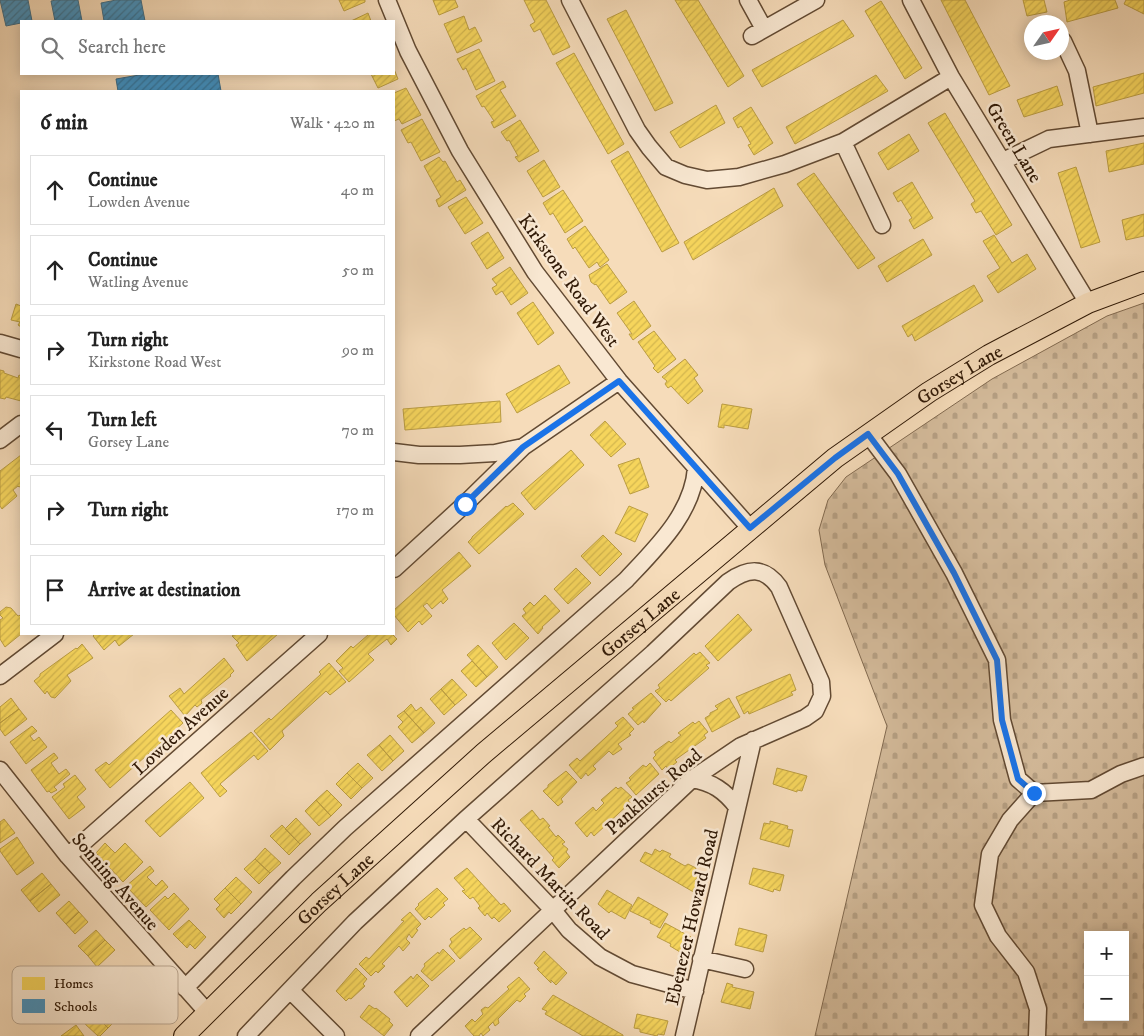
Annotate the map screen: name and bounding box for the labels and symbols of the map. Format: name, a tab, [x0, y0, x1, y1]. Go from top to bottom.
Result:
north arrow	[1024, 15, 1069, 60]
street label: Green Lane	[981, 98, 1047, 187]
street label: Kirkstone Road West	[513, 210, 625, 352]
street label: Gorsey Lane	[913, 340, 1007, 410]
route start	[454, 493, 477, 516]
street label: Gorsey Lane	[596, 583, 685, 663]
street label: Lowden Avenue	[128, 682, 234, 780]
street label: Pankhurst Road	[601, 744, 707, 840]
route end	[1023, 782, 1046, 805]
street label: Richard Martin Road	[486, 813, 615, 945]
street label: Ebenezer Howard Road	[661, 826, 724, 1008]
street label: Sonning Avenue	[66, 828, 164, 936]
street label: Gorsey Lane	[292, 848, 379, 931]
legend	[12, 966, 178, 1024]
text: Homes	[54, 975, 94, 993]
text: Schools	[54, 998, 97, 1016]

